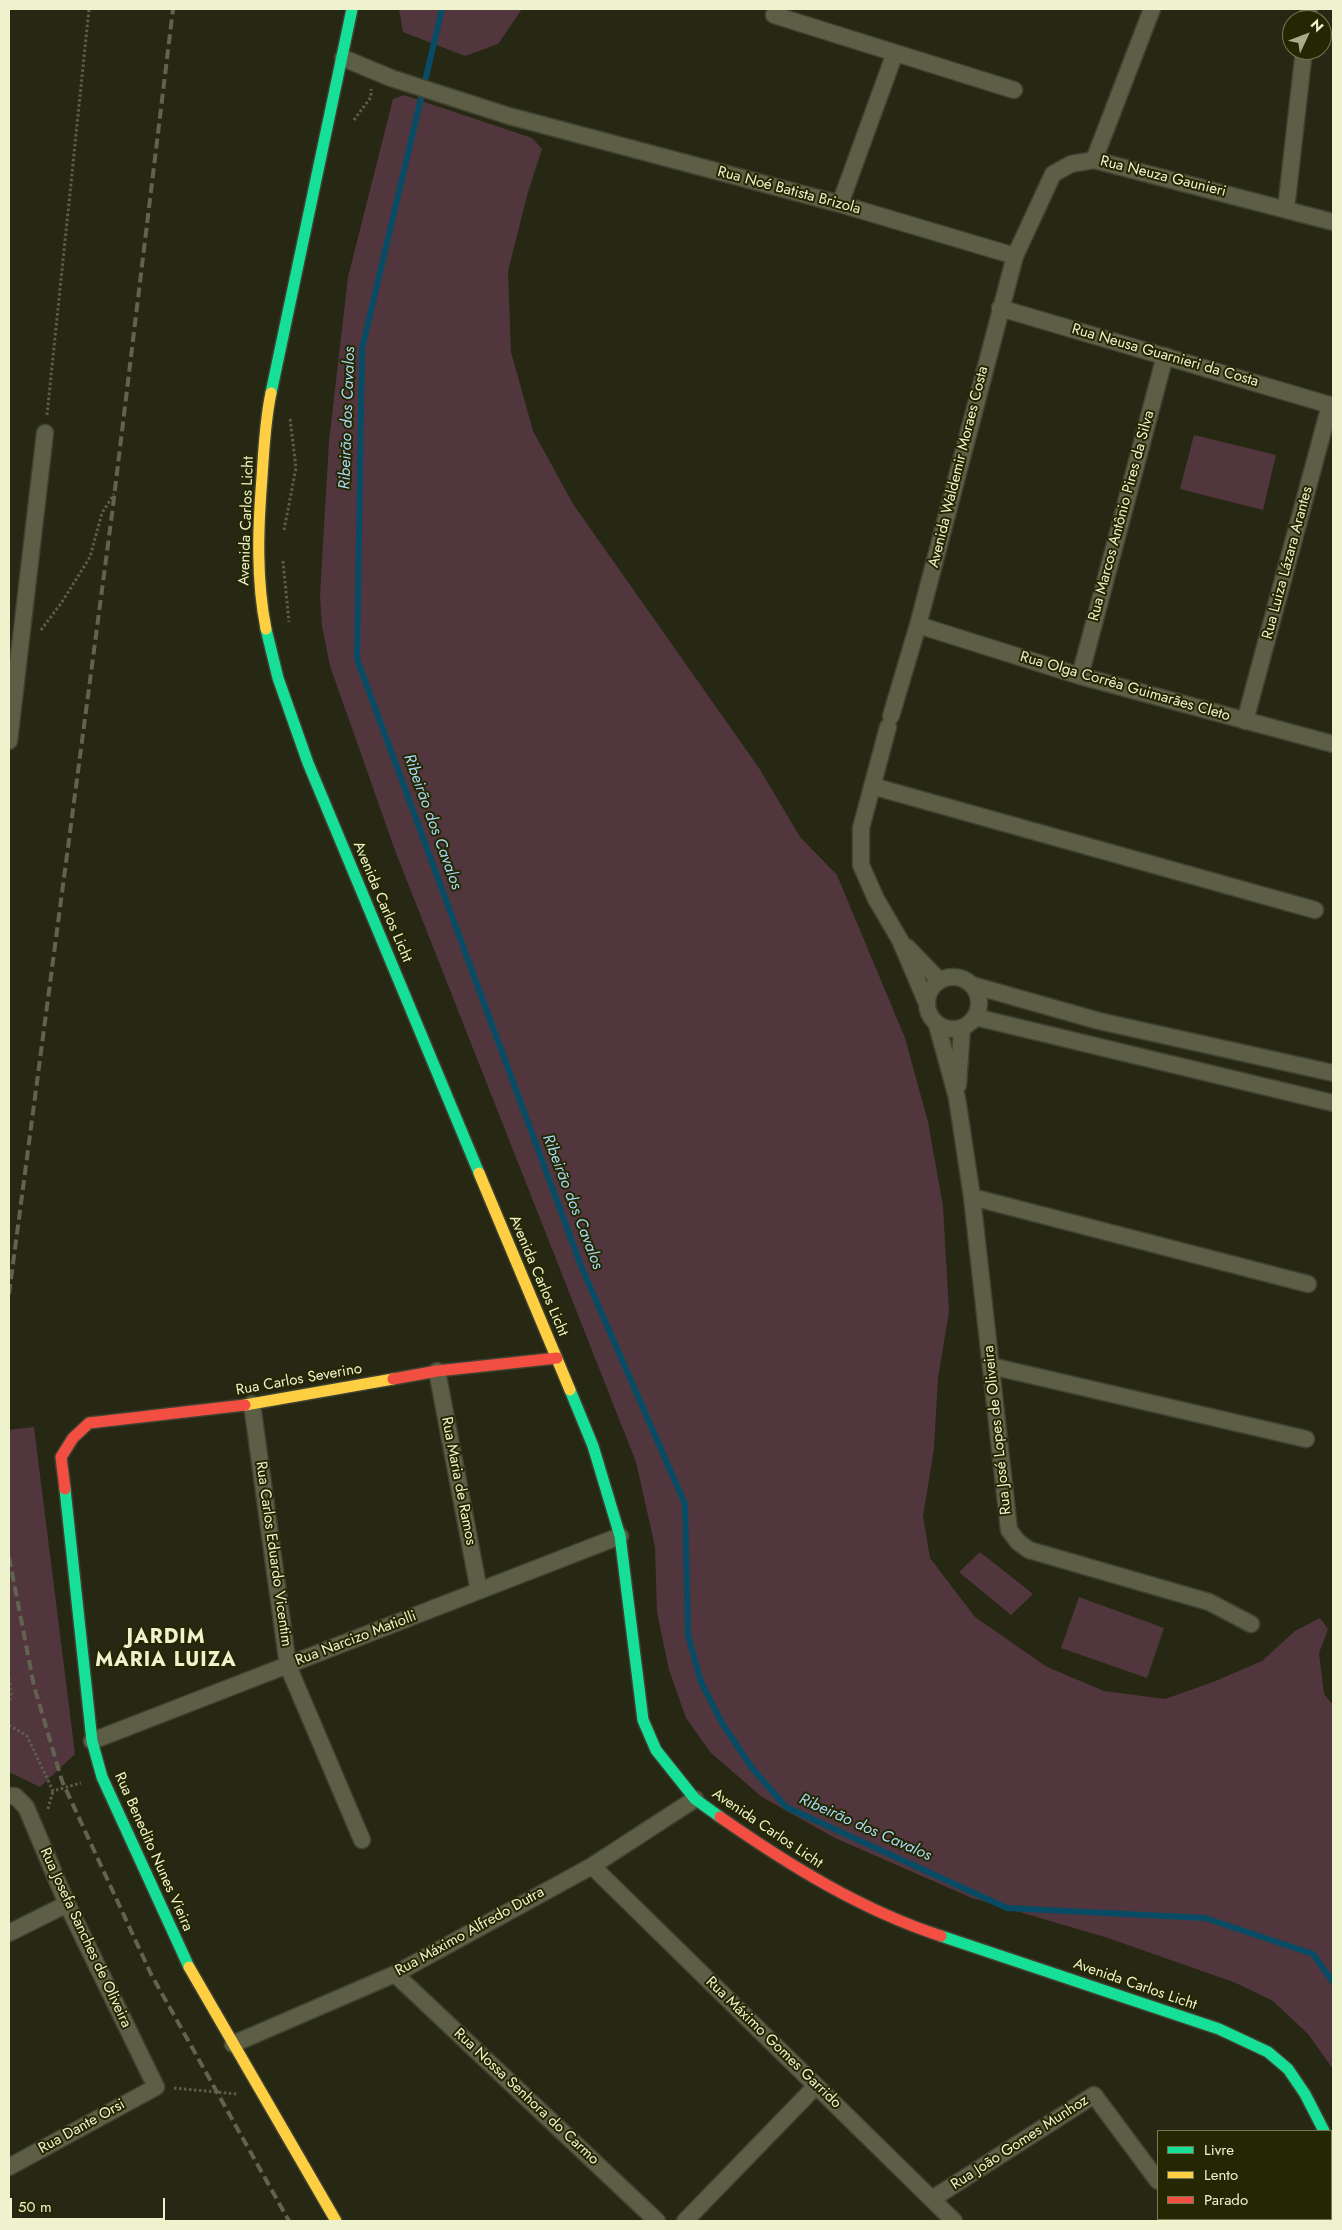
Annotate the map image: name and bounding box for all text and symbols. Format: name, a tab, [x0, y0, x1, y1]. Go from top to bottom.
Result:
north arrow	[1282, 10, 1332, 60]
text: N	[1306, 15, 1328, 36]
street label: Rua Neuza Gaunieri	[1098, 153, 1228, 201]
street label: Rua Noé Batista Brizola	[715, 163, 863, 219]
street label: Rua Neusa Guarnieri da Costa	[1070, 321, 1260, 391]
water label: Ribeirão dos Cavalos	[336, 346, 360, 490]
street label: Avenida Waldemir Moraes Costa	[925, 364, 993, 570]
street label: Rua Marcos Antônio Pires da Silva	[1085, 409, 1159, 623]
street label: Avenida Carlos Licht	[236, 456, 258, 586]
street label: Rua Luiza Lázara Arantes	[1259, 485, 1317, 641]
street label: Rua Olga Corrêa Guimarães Cleto	[1018, 648, 1232, 726]
water label: Ribeirão dos Cavalos	[399, 752, 465, 892]
street label: Avenida Carlos Licht	[348, 839, 416, 965]
water label: Ribeirão dos Cavalos	[537, 1132, 607, 1272]
street label: Avenida Carlos Licht	[504, 1213, 572, 1339]
street label: Rua José Lopes de Oliveira	[980, 1344, 1016, 1516]
street label: Rua Carlos Severino	[235, 1360, 363, 1400]
street label: Rua Maria de Ramos	[437, 1415, 479, 1547]
street label: Rua Carlos Eduardo Vicentim	[251, 1460, 295, 1648]
street label: Rua Narcizo Matiolli	[293, 1608, 419, 1670]
district label: JARDIM MARIA LUIZA	[94, 1626, 238, 1673]
street label: Rua Benedito Nunes Vieira	[110, 1770, 196, 1934]
street label: Avenida Carlos Licht	[708, 1785, 826, 1873]
water label: Ribeirão dos Cavalos	[796, 1790, 934, 1866]
street label: Rua Josefa Sanches de Oliveira	[35, 1845, 135, 2031]
street label: Rua Máximo Alfredo Dutra	[392, 1884, 548, 1980]
street label: Avenida Carlos Licht	[1071, 1955, 1199, 2015]
street label: Rua Máximo Gomes Garrido	[701, 1973, 845, 2113]
street label: Rua Nossa Senhora do Carmo	[450, 2025, 602, 2169]
street label: Rua João Gomes Munhoz	[948, 2092, 1092, 2194]
street label: Rua Dante Orsi	[36, 2096, 128, 2158]
legend	[1157, 2130, 1332, 2220]
text: Livre	[1204, 2139, 1234, 2161]
text: Lento	[1204, 2164, 1238, 2186]
scale bar	[12, 2188, 168, 2220]
text: Parado	[1204, 2189, 1248, 2211]
text: 50 m	[18, 2196, 52, 2218]

